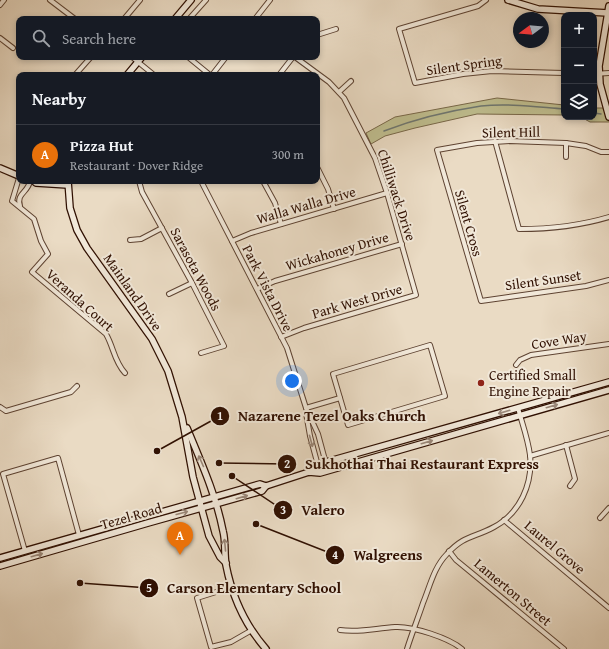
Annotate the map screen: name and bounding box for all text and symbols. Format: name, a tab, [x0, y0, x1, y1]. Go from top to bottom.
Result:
north arrow	[513, 12, 549, 48]
map controls	[561, 12, 597, 120]
button: +	[561, 12, 597, 48]
search box	[16, 16, 320, 60]
icon: search	[30, 27, 52, 49]
text: Search here	[62, 28, 136, 49]
button: −	[561, 48, 597, 84]
street label: Silent Spring	[425, 50, 503, 80]
button: layers	[561, 84, 597, 120]
text: Nearby	[32, 86, 86, 111]
street label: Silent Hill	[482, 121, 540, 143]
text: Pizza Hut	[70, 135, 133, 156]
text: A	[41, 145, 49, 164]
text: 300 m	[272, 145, 304, 164]
street label: Chilliwack Drive	[373, 147, 421, 244]
text: Restaurant · Dover Ridge	[70, 156, 203, 175]
street label: Walla Walla Drive	[254, 181, 358, 229]
street label: Silent Cross	[450, 187, 488, 259]
street label: Sarasota Woods	[166, 224, 226, 314]
street label: Wickahoney Drive	[283, 227, 391, 275]
street label: Park Vista Drive	[238, 241, 299, 335]
street label: Mainland Drive	[99, 249, 167, 335]
street label: Veranda Court	[42, 264, 118, 336]
street label: Silent Sunset	[504, 265, 582, 295]
street label: Park West Drive	[310, 278, 405, 323]
street label: Cove Way	[530, 326, 588, 354]
place label: Certified Small Engine Repair	[489, 365, 576, 401]
your location	[282, 371, 302, 391]
marker: Certified Small Engine Repair	[476, 378, 486, 388]
one-way arrow	[546, 402, 559, 409]
callout: Nazarene Tezel Oaks Church	[210, 403, 434, 430]
text: Nazarene Tezel Oaks Church	[238, 405, 426, 426]
text: 1	[217, 407, 223, 424]
one-way arrow	[498, 409, 511, 416]
one-way arrow	[308, 434, 315, 447]
one-way arrow	[421, 438, 434, 445]
callout: Sukhothai Thai Restaurant Express	[277, 450, 547, 477]
text: Sukhothai Thai Restaurant Express	[305, 453, 539, 474]
text: 2	[284, 455, 290, 472]
one-way arrow	[197, 456, 204, 468]
one-way arrow	[235, 493, 248, 500]
callout: Valero	[273, 496, 353, 523]
street label: Tezel Road	[98, 498, 164, 534]
text: Valero	[301, 499, 345, 520]
text: 3	[280, 501, 286, 518]
one-way arrow	[175, 509, 188, 517]
street label: Laurel Grove	[520, 516, 590, 579]
pin: A	[167, 522, 193, 555]
one-way arrow	[221, 539, 229, 552]
callout: Walgreens	[325, 542, 430, 569]
text: Walgreens	[353, 544, 423, 565]
text: 4	[332, 546, 338, 563]
one-way arrow	[31, 551, 44, 558]
street label: Lamerton Street	[470, 554, 556, 630]
callout: Carson Elementary School	[139, 574, 349, 601]
text: Carson Elementary School	[167, 577, 341, 598]
text: 5	[146, 579, 152, 596]

